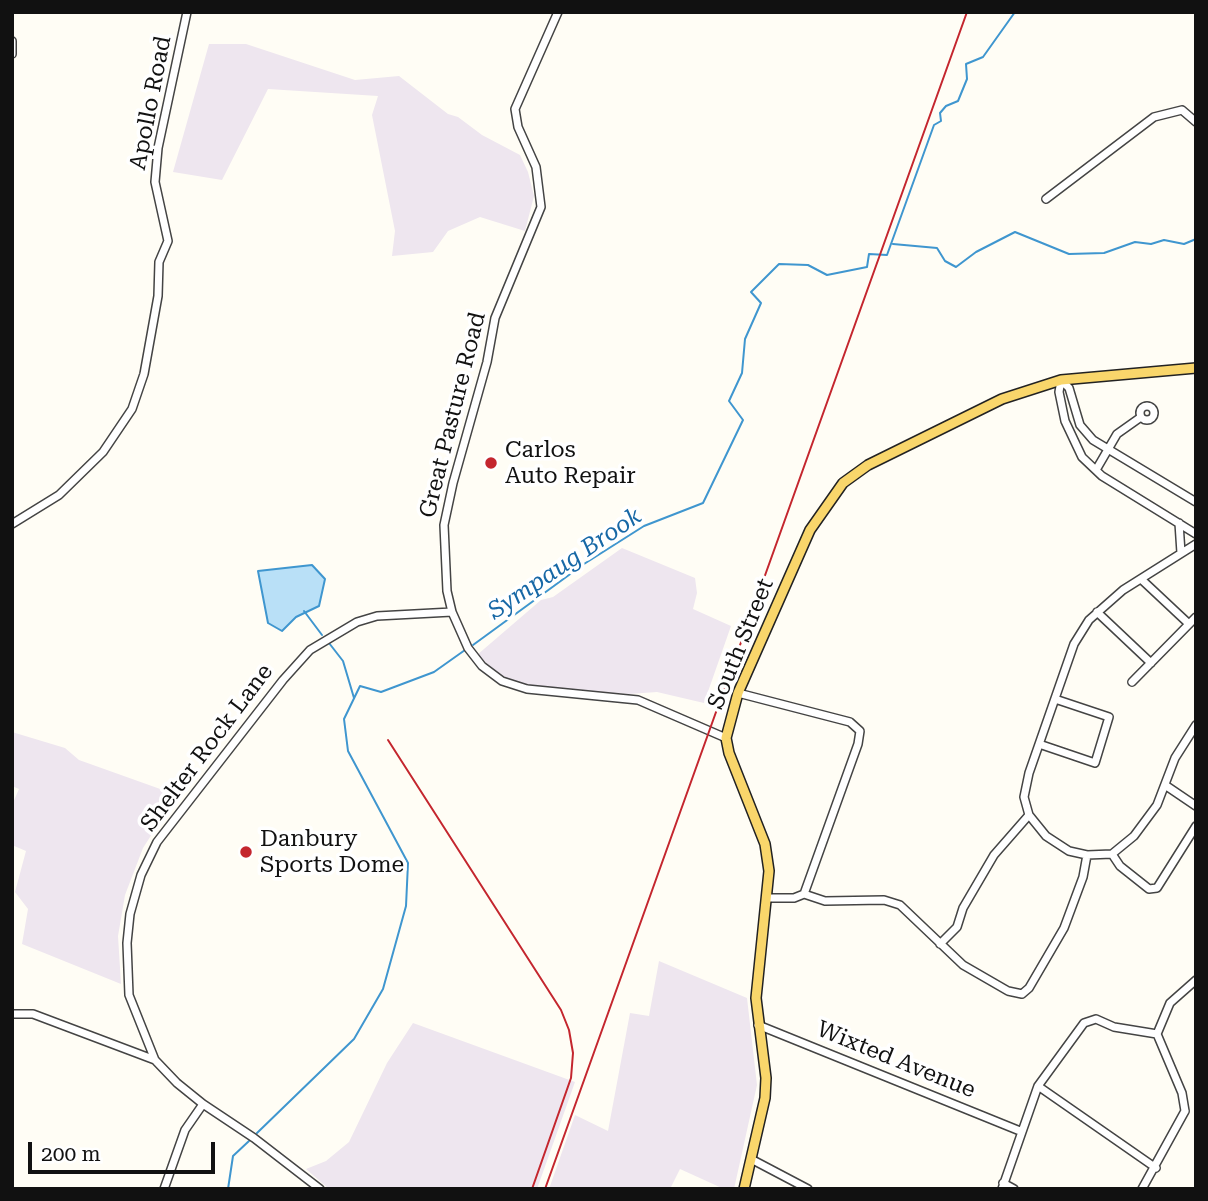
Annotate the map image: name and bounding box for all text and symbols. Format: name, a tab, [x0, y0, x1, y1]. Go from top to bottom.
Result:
street label: Apollo Road	[124, 34, 178, 172]
street label: Great Pasture Road	[414, 309, 492, 521]
place label: Carlos Auto Repair	[505, 436, 636, 490]
marker: Carlos Auto Repair	[483, 455, 499, 471]
water label: Sympaug Brook	[483, 502, 647, 626]
street label: South Street	[702, 575, 780, 713]
street label: Shelter Rock Lane	[135, 659, 279, 837]
place label: Danbury Sports Dome	[260, 825, 404, 879]
marker: Danbury Sports Dome	[238, 844, 254, 860]
street label: Wixted Avenue	[813, 1016, 979, 1104]
scale bar	[32, 1128, 219, 1172]
text: 200 m	[41, 1142, 101, 1166]

